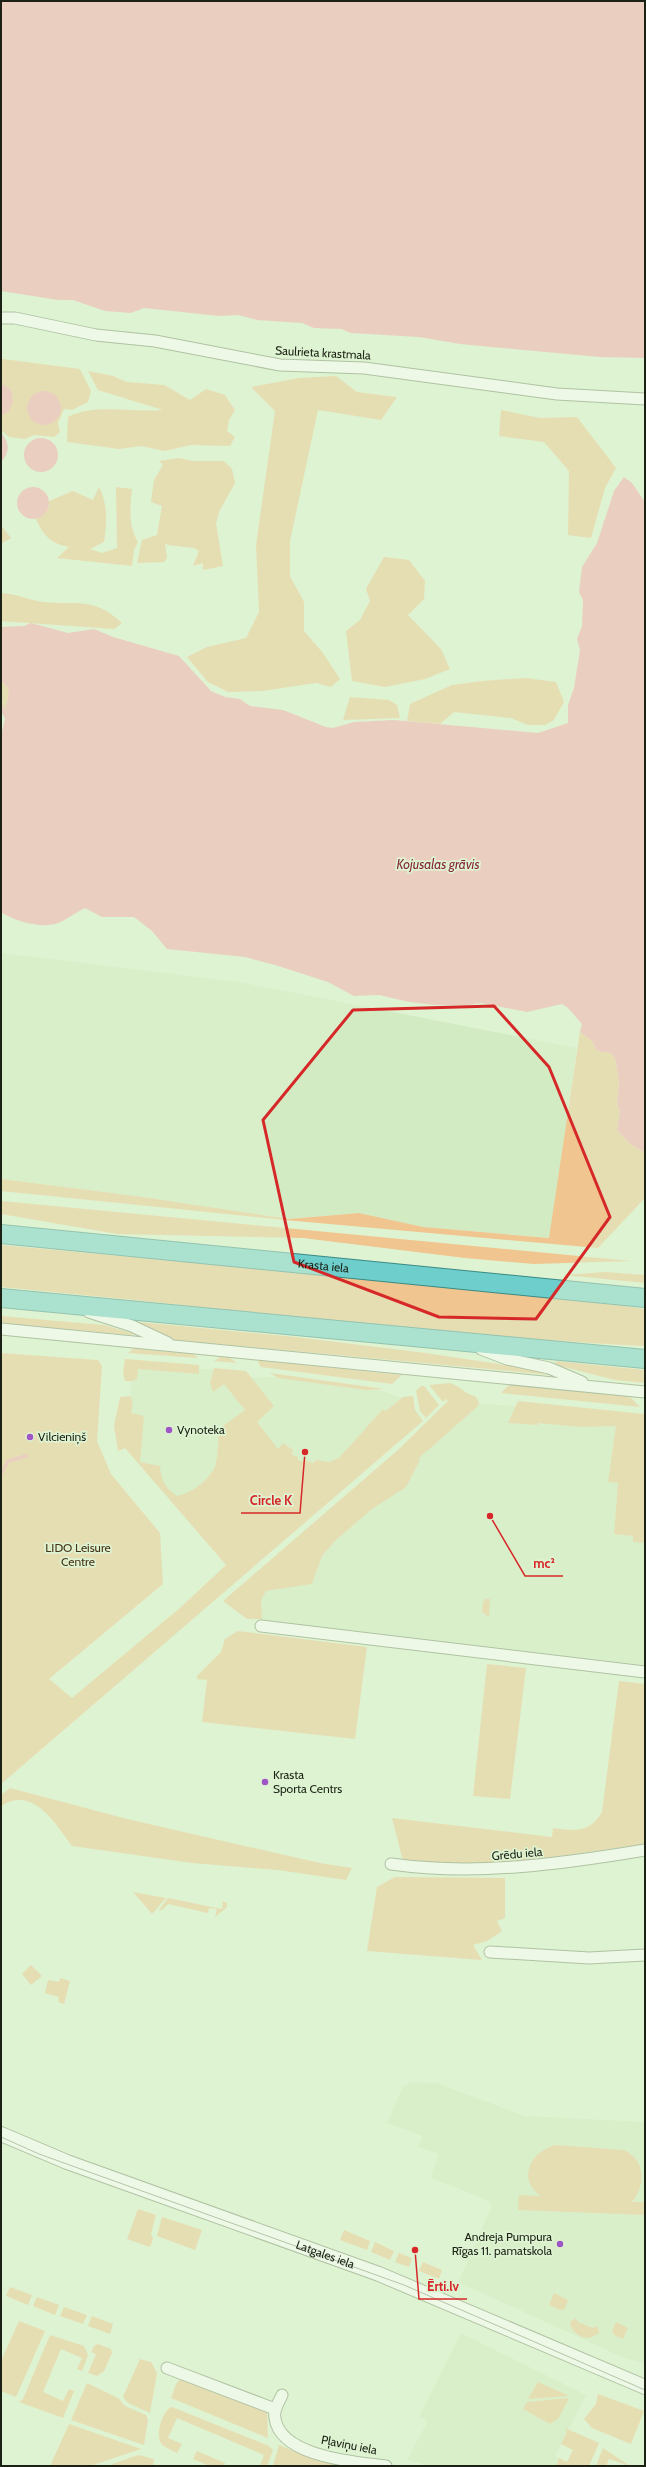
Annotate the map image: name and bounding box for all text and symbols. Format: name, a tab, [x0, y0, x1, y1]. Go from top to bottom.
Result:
street label: Saulrieta krastmala	[275, 343, 371, 363]
water label: Kojusalas grāvis	[397, 856, 479, 873]
street label: Krasta iela	[297, 1256, 350, 1276]
place label: Vynoteka	[177, 1422, 225, 1437]
marker: Vynoteka	[164, 1425, 174, 1435]
place label: Vilcieniņš	[38, 1429, 86, 1445]
marker: Vilcieniņš	[25, 1432, 35, 1442]
callout: Circle K	[241, 1488, 300, 1513]
text: Circle K	[250, 1492, 293, 1508]
park label: LIDO Leisure Centre	[45, 1540, 111, 1569]
callout: mc²	[525, 1551, 563, 1576]
text: mc²	[533, 1555, 555, 1571]
place label: Krasta Sporta Centrs	[273, 1767, 342, 1796]
marker: Krasta Sporta Centrs	[260, 1777, 270, 1787]
street label: Grēdu iela	[491, 1844, 543, 1863]
place label: Andreja Pumpura Rīgas 11. pamatskola	[452, 2229, 552, 2258]
street label: Latgales iela	[294, 2237, 357, 2272]
marker: Andreja Pumpura Rīgas 11. pamatskola	[555, 2239, 565, 2249]
callout: Ērti.lv	[419, 2274, 467, 2299]
text: Ērti.lv	[427, 2278, 460, 2294]
street label: Pļaviņu iela	[320, 2432, 379, 2458]

